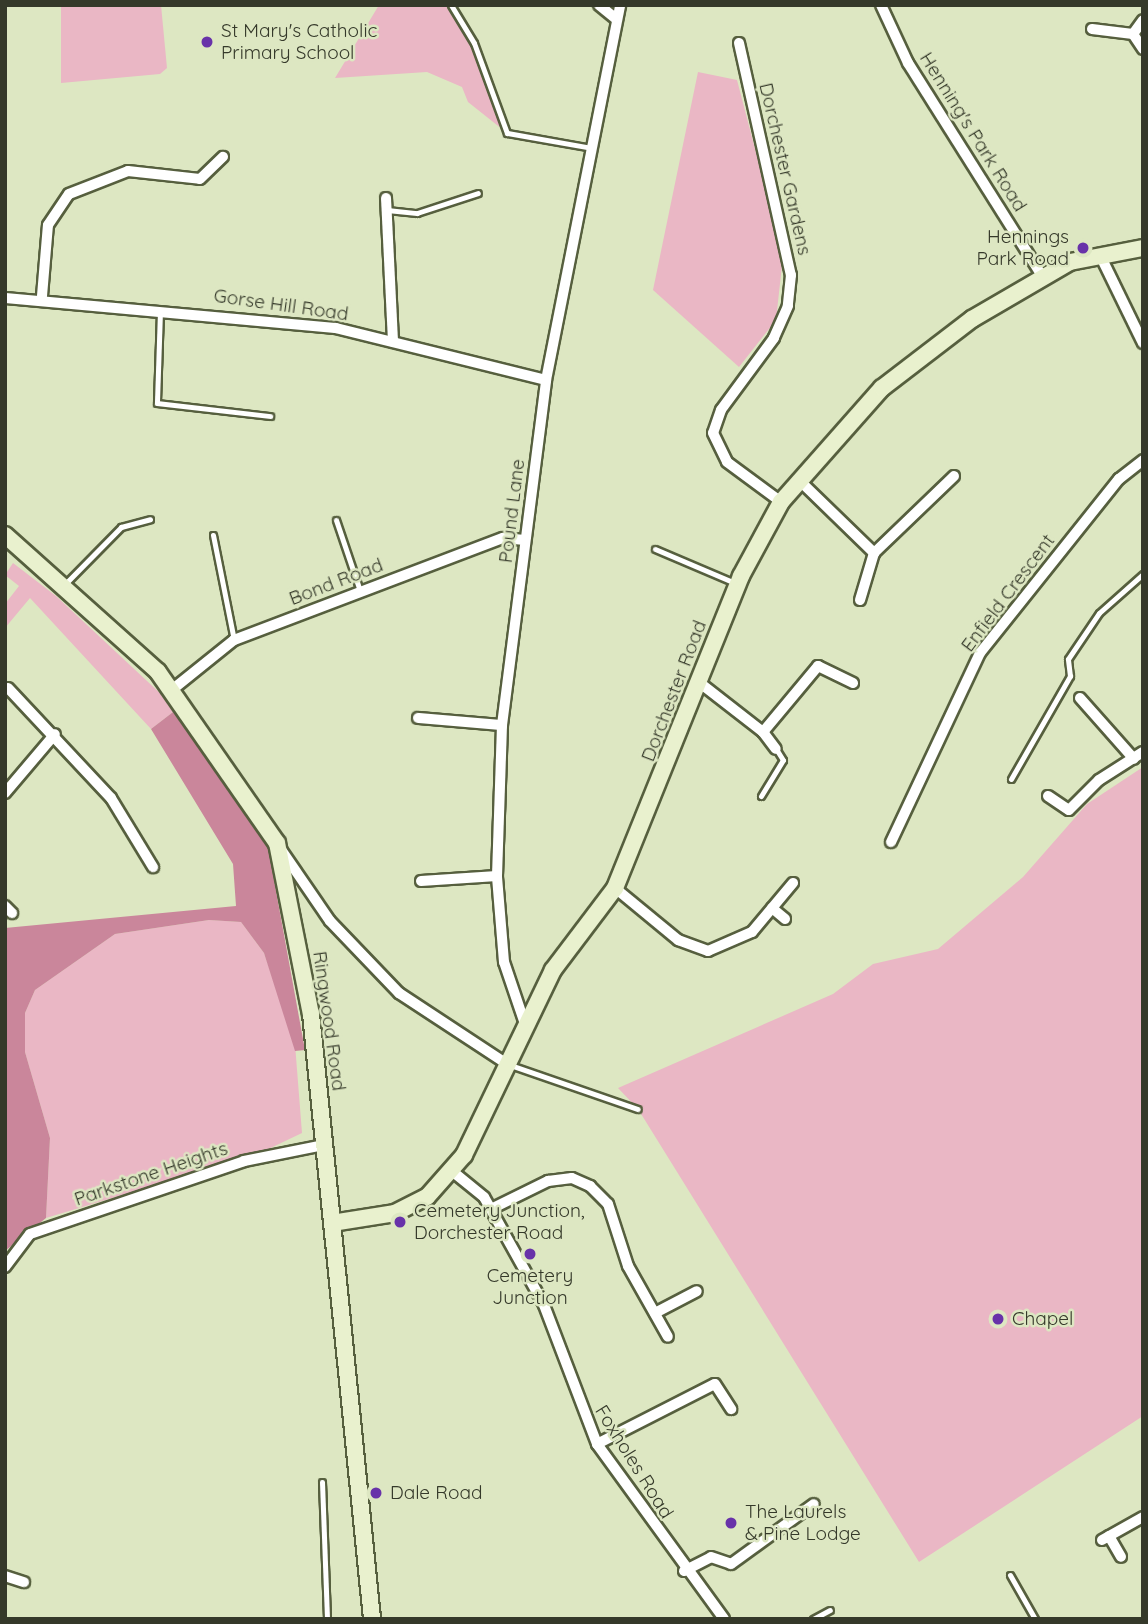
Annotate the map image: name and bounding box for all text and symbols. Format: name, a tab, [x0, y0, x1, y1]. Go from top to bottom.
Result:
place label: St Mary's Catholic Primary School	[221, 20, 377, 64]
marker: St Mary's Catholic Primary School	[199, 34, 215, 50]
street label: Henning's Park Road	[915, 48, 1031, 216]
street label: Dorchester Gardens	[754, 81, 816, 257]
place label: Hennings Park Road	[976, 226, 1069, 270]
marker: Hennings Park Road	[1075, 240, 1091, 256]
street label: Gorse Hill Road	[212, 284, 350, 326]
street label: Pound Lane	[494, 458, 530, 564]
street label: Enfield Crescent	[956, 530, 1060, 656]
street label: Bond Road	[286, 554, 386, 610]
street label: Dorchester Road	[637, 617, 711, 765]
street label: Ringwood Road	[308, 950, 350, 1092]
street label: Parkstone Heights	[71, 1137, 231, 1211]
place label: Cemetery Junction, Dorchester Road	[414, 1200, 585, 1244]
marker: Cemetery Junction, Dorchester Road	[392, 1214, 408, 1230]
marker: Cemetery Junction	[522, 1246, 538, 1262]
place label: Cemetery Junction	[487, 1265, 573, 1309]
place label: Chapel	[1012, 1308, 1073, 1330]
marker: Chapel	[990, 1311, 1006, 1327]
street label: Foxholes Road	[590, 1401, 678, 1523]
place label: Dale Road	[390, 1482, 482, 1504]
marker: Dale Road	[368, 1485, 384, 1501]
place label: The Laurels & Pine Lodge	[745, 1501, 861, 1545]
marker: The Laurels & Pine Lodge	[723, 1515, 739, 1531]

